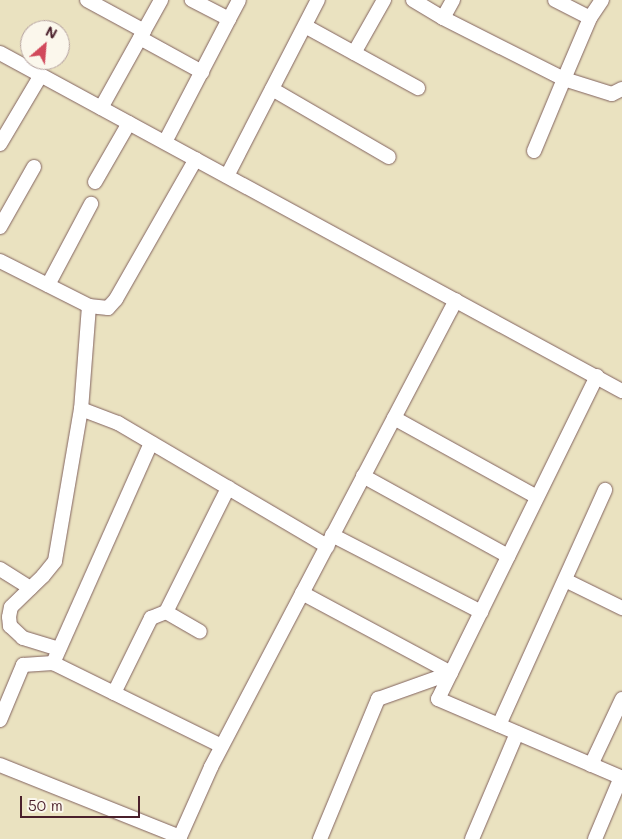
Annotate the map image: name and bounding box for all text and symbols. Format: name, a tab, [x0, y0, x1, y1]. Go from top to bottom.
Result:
north arrow	[20, 20, 70, 70]
text: N	[43, 21, 61, 43]
scale bar	[22, 786, 142, 818]
text: 50 m	[28, 795, 63, 815]

